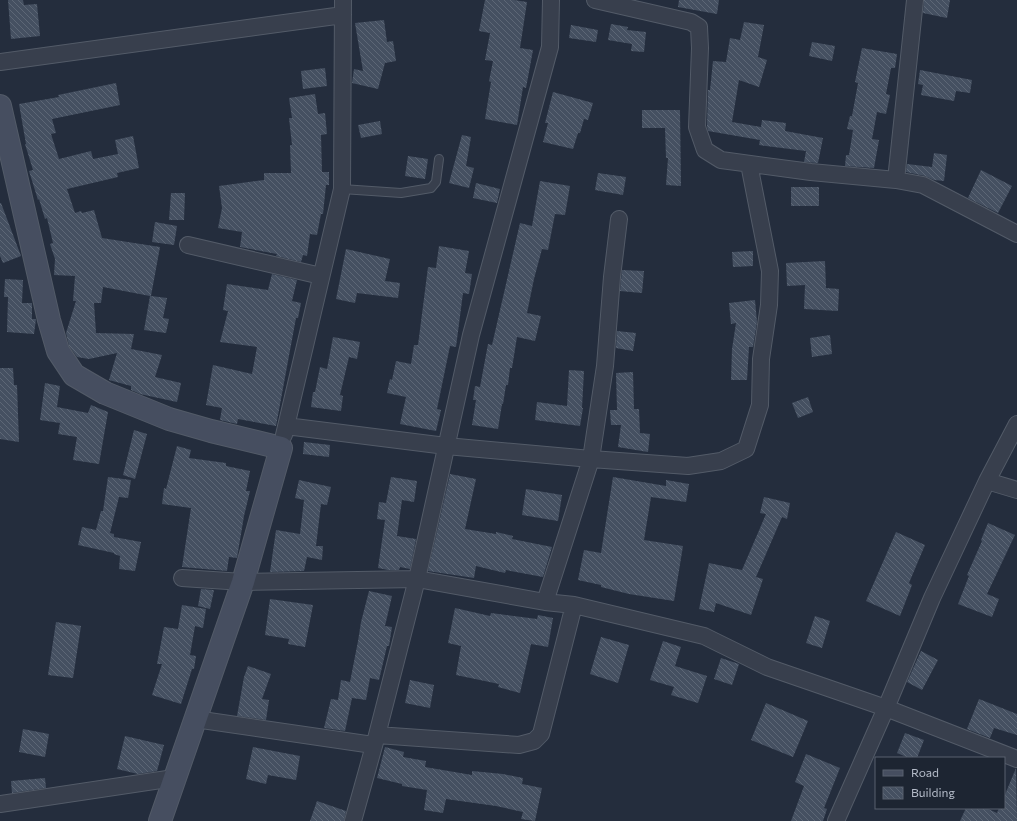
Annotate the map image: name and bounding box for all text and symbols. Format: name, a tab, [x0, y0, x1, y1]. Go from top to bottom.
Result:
legend	[875, 757, 1005, 809]
text: Road	[911, 765, 939, 779]
text: Building	[911, 785, 955, 799]

